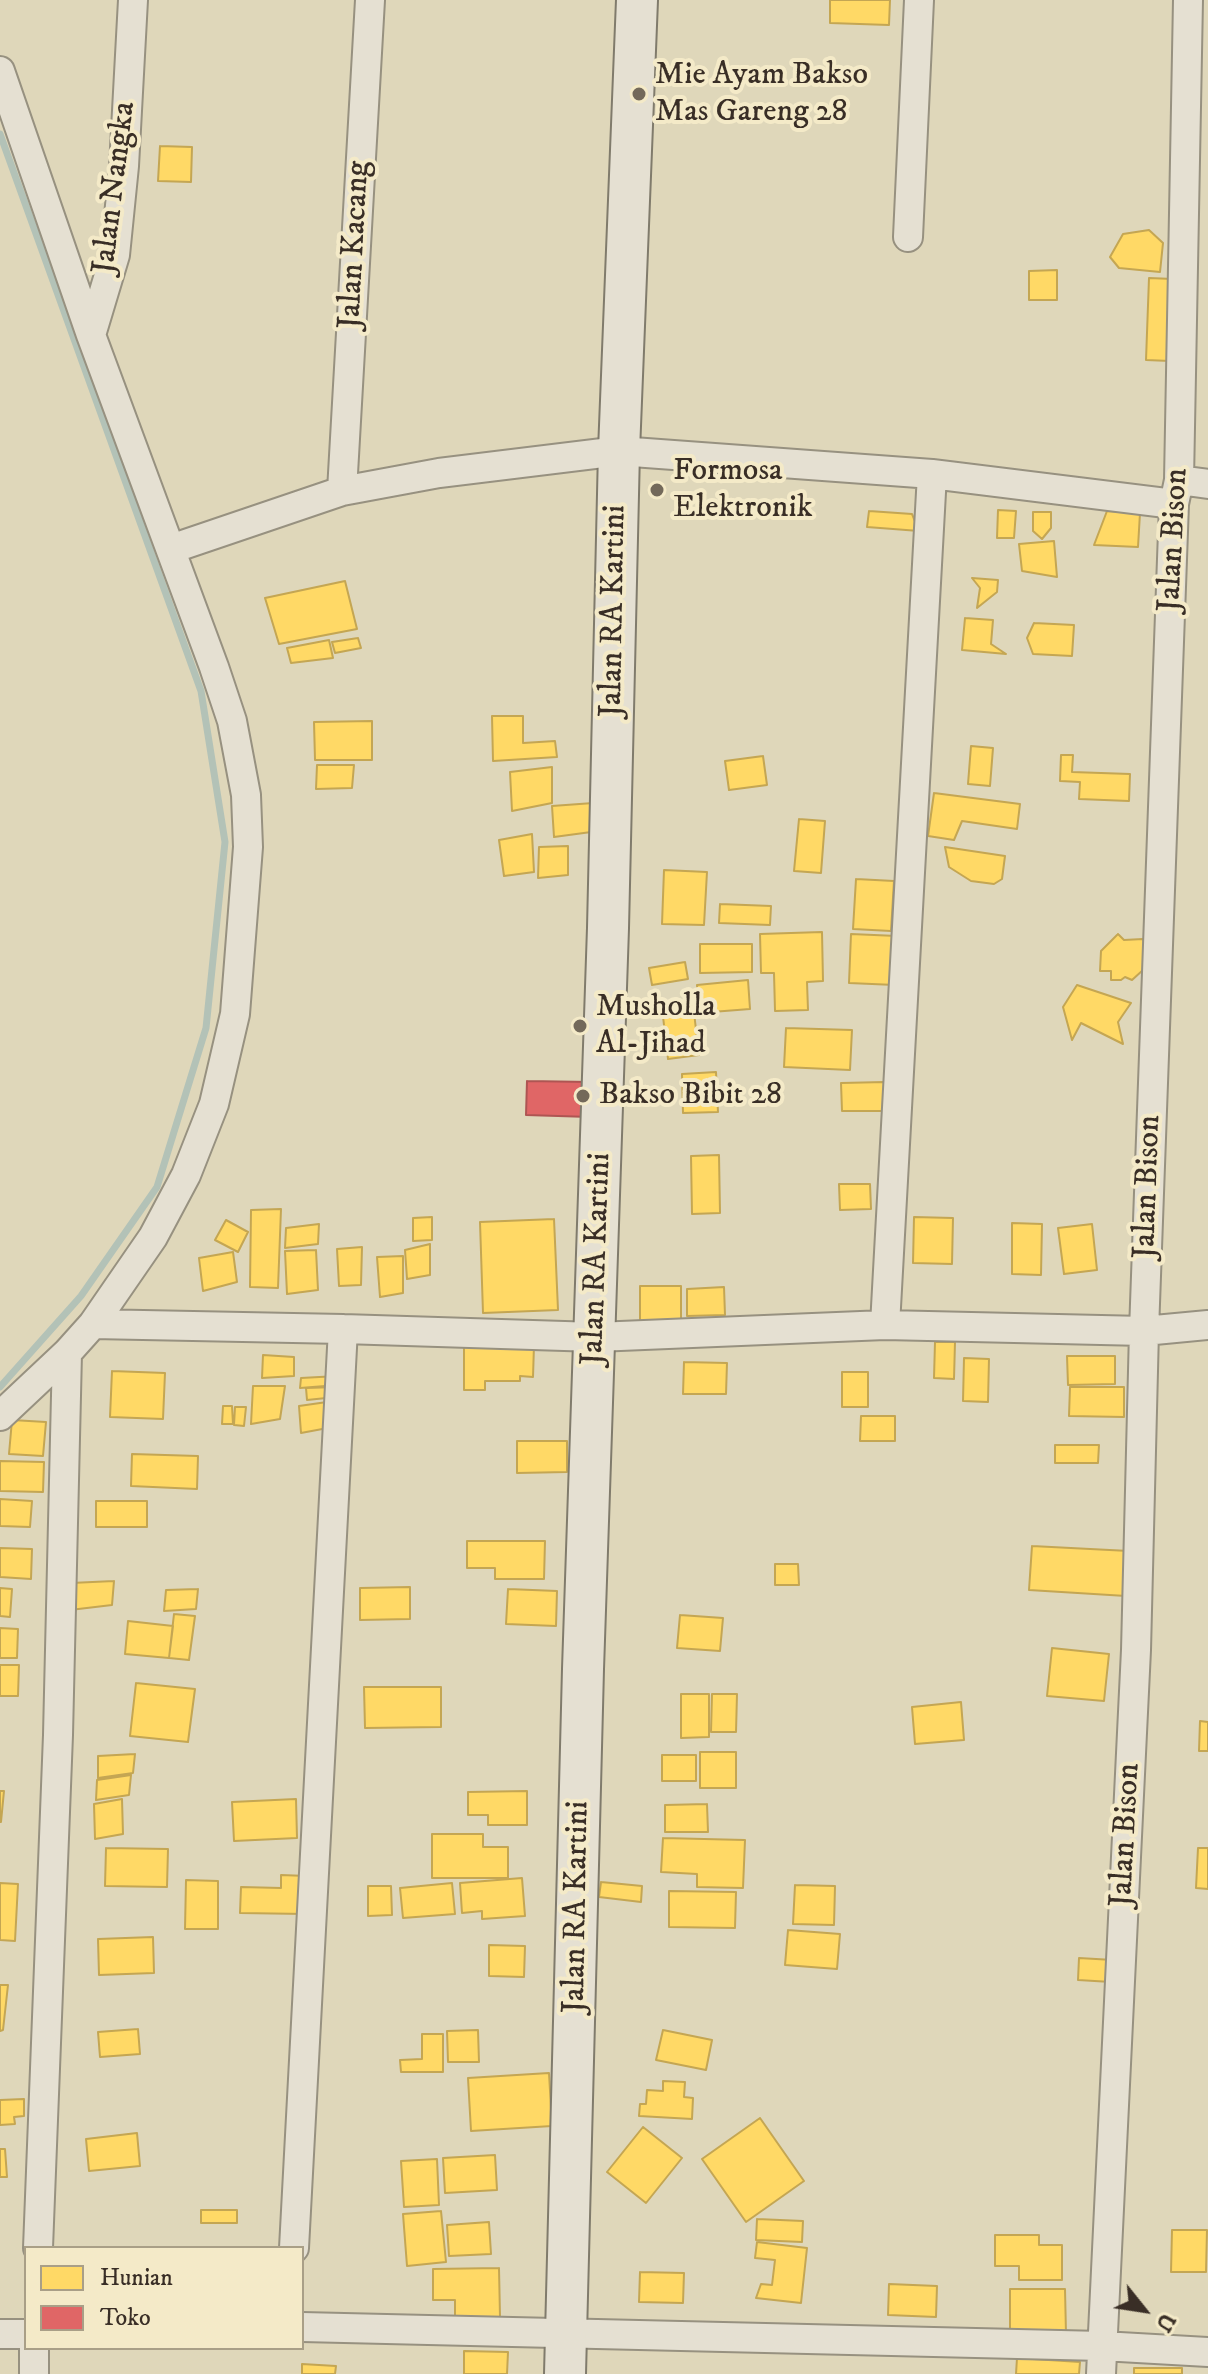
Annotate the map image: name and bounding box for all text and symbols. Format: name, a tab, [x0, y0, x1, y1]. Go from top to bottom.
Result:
place label: Mie Ayam Bakso Mas Gareng 28	[655, 57, 868, 132]
marker: Mie Ayam Bakso Mas Gareng 28	[630, 85, 648, 103]
street label: Jalan Nangka	[86, 100, 146, 276]
street label: Jalan Kacang	[332, 160, 380, 330]
place label: Formosa Elektronik	[673, 453, 813, 528]
street label: Jalan Bison	[1152, 467, 1198, 613]
marker: Formosa Elektronik	[648, 481, 666, 499]
street label: Jalan RA Kartini	[594, 504, 636, 718]
place label: Musholla Al-Jihad	[596, 989, 716, 1064]
marker: Musholla Al-Jihad	[571, 1017, 589, 1035]
place label: Bakso Bibit 28	[599, 1077, 782, 1115]
marker: Bakso Bibit 28	[574, 1087, 592, 1105]
street label: Jalan Bison	[1127, 1114, 1171, 1260]
street label: Jalan RA Kartini	[575, 1152, 621, 1366]
street label: Jalan Bison	[1104, 1762, 1150, 1908]
street label: Jalan RA Kartini	[557, 1800, 599, 2014]
legend	[24, 2246, 304, 2350]
text: Hunian	[100, 2263, 173, 2293]
north arrow	[1104, 2270, 1184, 2350]
text: Toko	[100, 2303, 151, 2333]
text: U	[1149, 2308, 1181, 2336]

